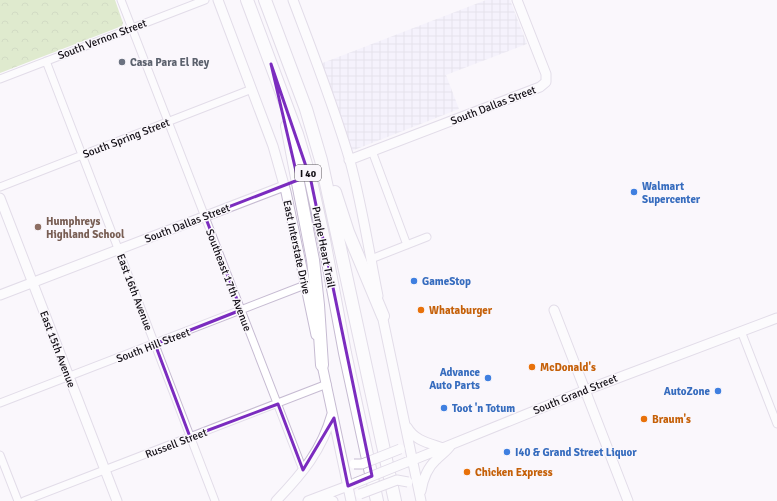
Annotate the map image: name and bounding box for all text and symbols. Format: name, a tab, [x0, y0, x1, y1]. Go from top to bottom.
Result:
street label: South Vernon Street	[56, 16, 149, 62]
place label: Casa Para El Rey	[130, 56, 210, 69]
marker: Casa Para El Rey	[117, 57, 127, 67]
street label: South Dallas Street	[449, 83, 538, 128]
street label: South Spring Street	[81, 116, 172, 161]
road number: I 40	[295, 165, 321, 181]
place label: Walmart Supercenter	[642, 180, 701, 206]
marker: Walmart Supercenter	[629, 187, 639, 197]
street label: East Interstate Drive	[280, 199, 313, 295]
street label: South Dallas Street	[143, 201, 232, 246]
street label: Purple Heart Trail	[309, 205, 338, 289]
place label: Humphreys Highland School	[46, 215, 125, 241]
marker: Humphreys Highland School	[33, 222, 43, 232]
street label: Southeast 17th Avenue	[203, 227, 254, 333]
street label: East 16th Avenue	[114, 252, 155, 332]
place label: GameStop	[422, 275, 471, 288]
marker: GameStop	[409, 276, 419, 286]
place label: Whataburger	[429, 304, 493, 317]
marker: Whataburger	[416, 305, 426, 315]
street label: East 15th Avenue	[37, 309, 78, 389]
street label: South Hill Street	[114, 325, 192, 366]
place label: McDonald's	[540, 361, 596, 374]
marker: McDonald's	[527, 362, 537, 372]
place label: Advance Auto Parts	[429, 366, 481, 392]
street label: South Grand Street	[531, 372, 619, 417]
marker: Advance Auto Parts	[483, 373, 493, 383]
place label: AutoZone	[664, 385, 711, 398]
marker: AutoZone	[713, 386, 723, 396]
place label: Toot 'n Totum	[452, 402, 515, 415]
marker: Toot 'n Totum	[439, 403, 449, 413]
place label: Braum's	[652, 413, 691, 426]
marker: Braum's	[639, 414, 649, 424]
street label: Russell Street	[144, 426, 209, 461]
place label: I40 & Grand Street Liquor	[515, 446, 637, 459]
marker: I40 & Grand Street Liquor	[502, 447, 512, 457]
place label: Chicken Express	[475, 466, 553, 479]
marker: Chicken Express	[462, 467, 472, 477]

